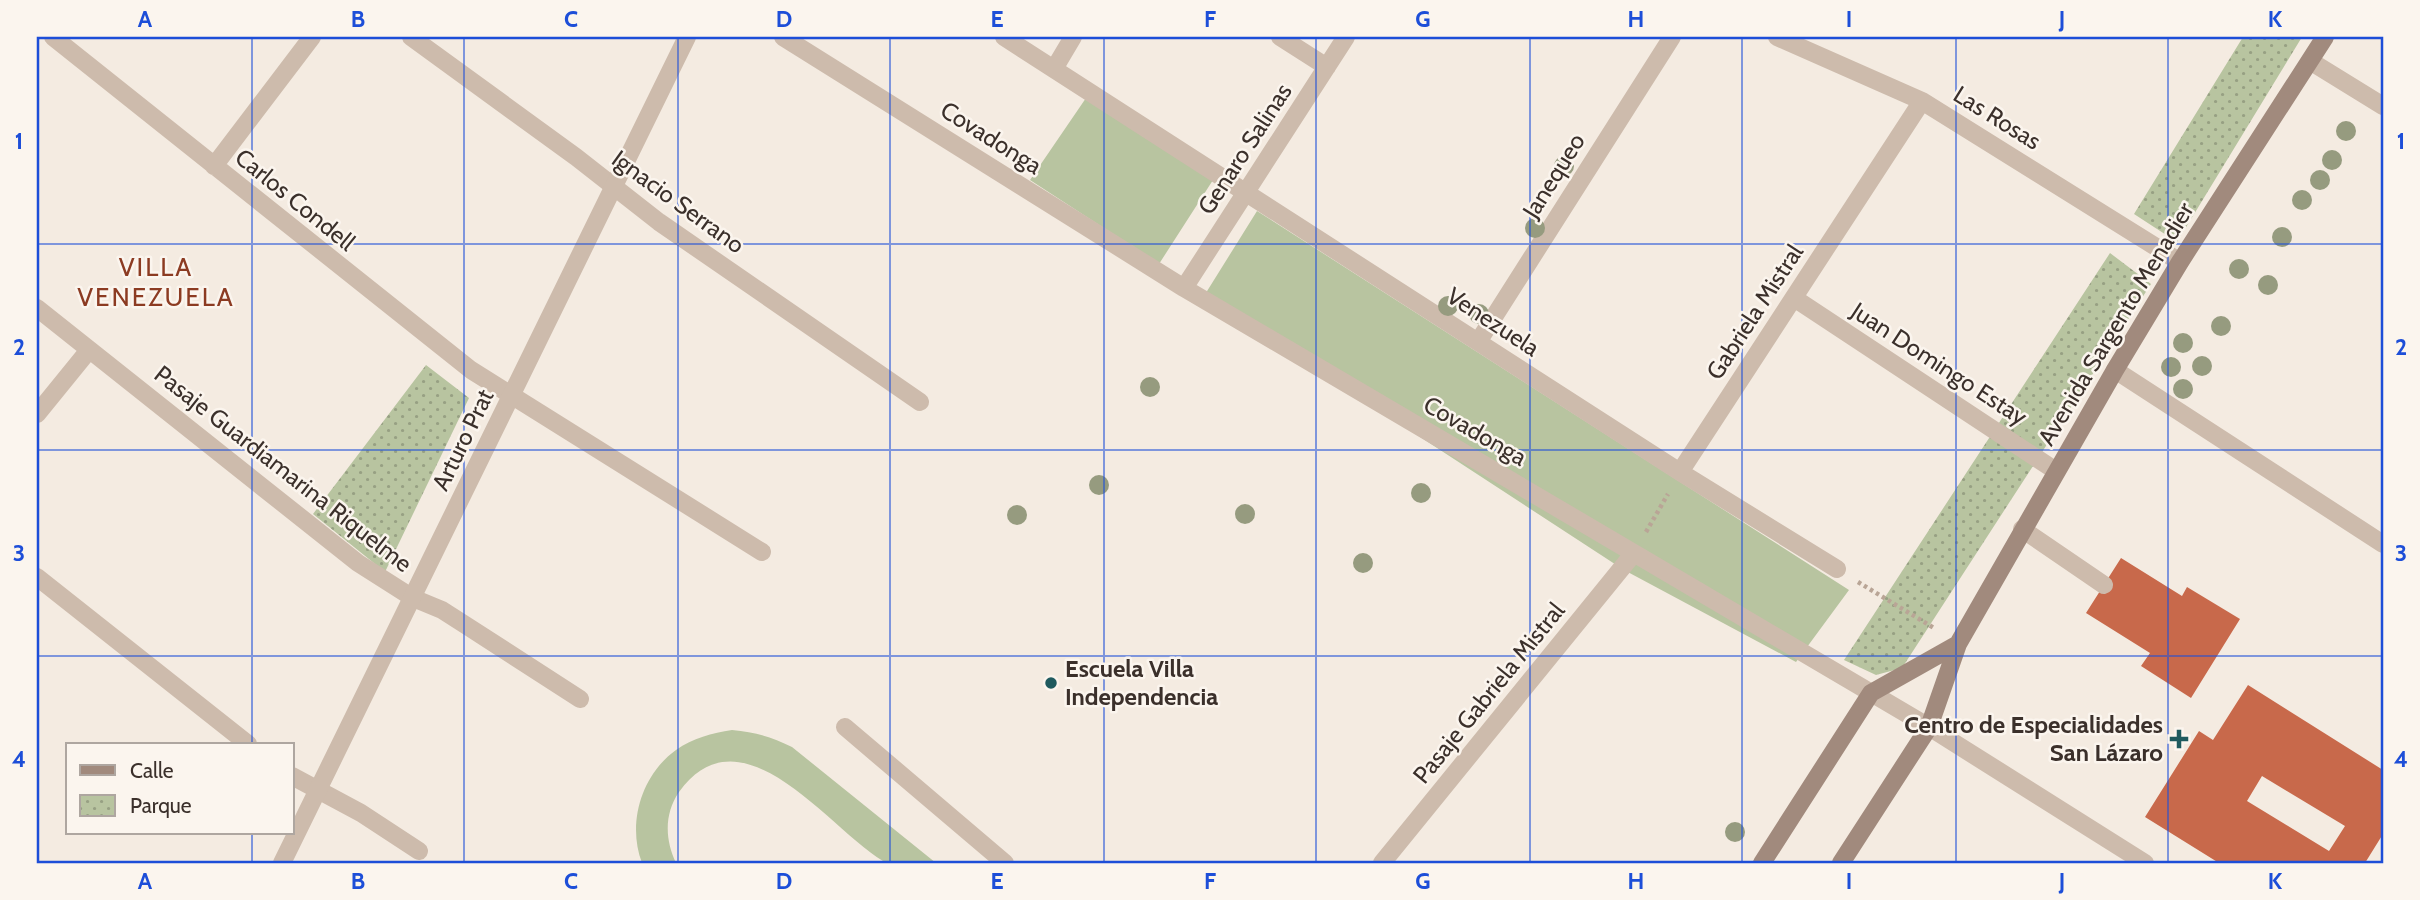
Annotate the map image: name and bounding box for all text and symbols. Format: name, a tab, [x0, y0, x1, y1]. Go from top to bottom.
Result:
text: A	[138, 5, 153, 33]
text: B	[351, 5, 365, 33]
text: C	[564, 5, 578, 33]
text: D	[776, 5, 792, 33]
text: E	[990, 5, 1004, 33]
text: F	[1204, 5, 1216, 33]
text: G	[1415, 5, 1431, 33]
text: H	[1628, 5, 1644, 33]
text: I	[1846, 5, 1852, 33]
text: J	[2058, 5, 2065, 33]
text: K	[2268, 5, 2283, 33]
street label: Genaro Salinas	[1191, 78, 1298, 220]
street label: Las Rosas	[1948, 79, 2046, 156]
street label: Covadonga	[935, 95, 1048, 180]
text: 1	[15, 127, 23, 155]
text: 1	[2397, 127, 2405, 155]
street label: Janequeo	[1516, 128, 1591, 224]
street label: Carlos Condell	[229, 142, 361, 257]
street label: Ignacio Serrano	[606, 144, 750, 259]
street label: Avenida Sargento Menadier	[2031, 197, 2200, 450]
street label: Gabriela Mistral	[1700, 238, 1809, 385]
district label: VILLA VENEZUELA	[77, 251, 235, 313]
street label: Venezuela	[1442, 281, 1545, 362]
street label: Juan Domingo Estay	[1845, 295, 2033, 431]
text: 2	[13, 333, 25, 361]
text: 2	[2395, 333, 2407, 361]
street label: Pasaje Guardiamarina Riquelme	[149, 359, 418, 578]
street label: Arturo Prat	[426, 384, 500, 495]
street label: Covadonga	[1419, 390, 1532, 472]
text: 3	[13, 539, 25, 567]
text: 3	[2395, 539, 2407, 567]
street label: Pasaje Gabriela Mistral	[1407, 596, 1571, 789]
place label: Escuela Villa Independencia	[1065, 654, 1218, 711]
marker: Escuela Villa Independencia	[1043, 675, 1059, 691]
place label: Centro de Especialidades San Lázaro	[1904, 710, 2163, 767]
marker: Centro de Especialidades San Lázaro	[2169, 729, 2189, 749]
legend	[66, 743, 294, 834]
text: 4	[12, 745, 26, 773]
text: 4	[2394, 745, 2408, 773]
text: Calle	[130, 758, 174, 783]
text: Parque	[130, 793, 192, 818]
text: A	[138, 867, 153, 895]
text: B	[351, 867, 365, 895]
text: C	[564, 867, 578, 895]
text: D	[776, 867, 792, 895]
text: E	[990, 867, 1004, 895]
text: F	[1204, 867, 1216, 895]
text: G	[1415, 867, 1431, 895]
text: H	[1628, 867, 1644, 895]
text: I	[1846, 867, 1852, 895]
text: J	[2058, 867, 2065, 895]
text: K	[2268, 867, 2283, 895]

